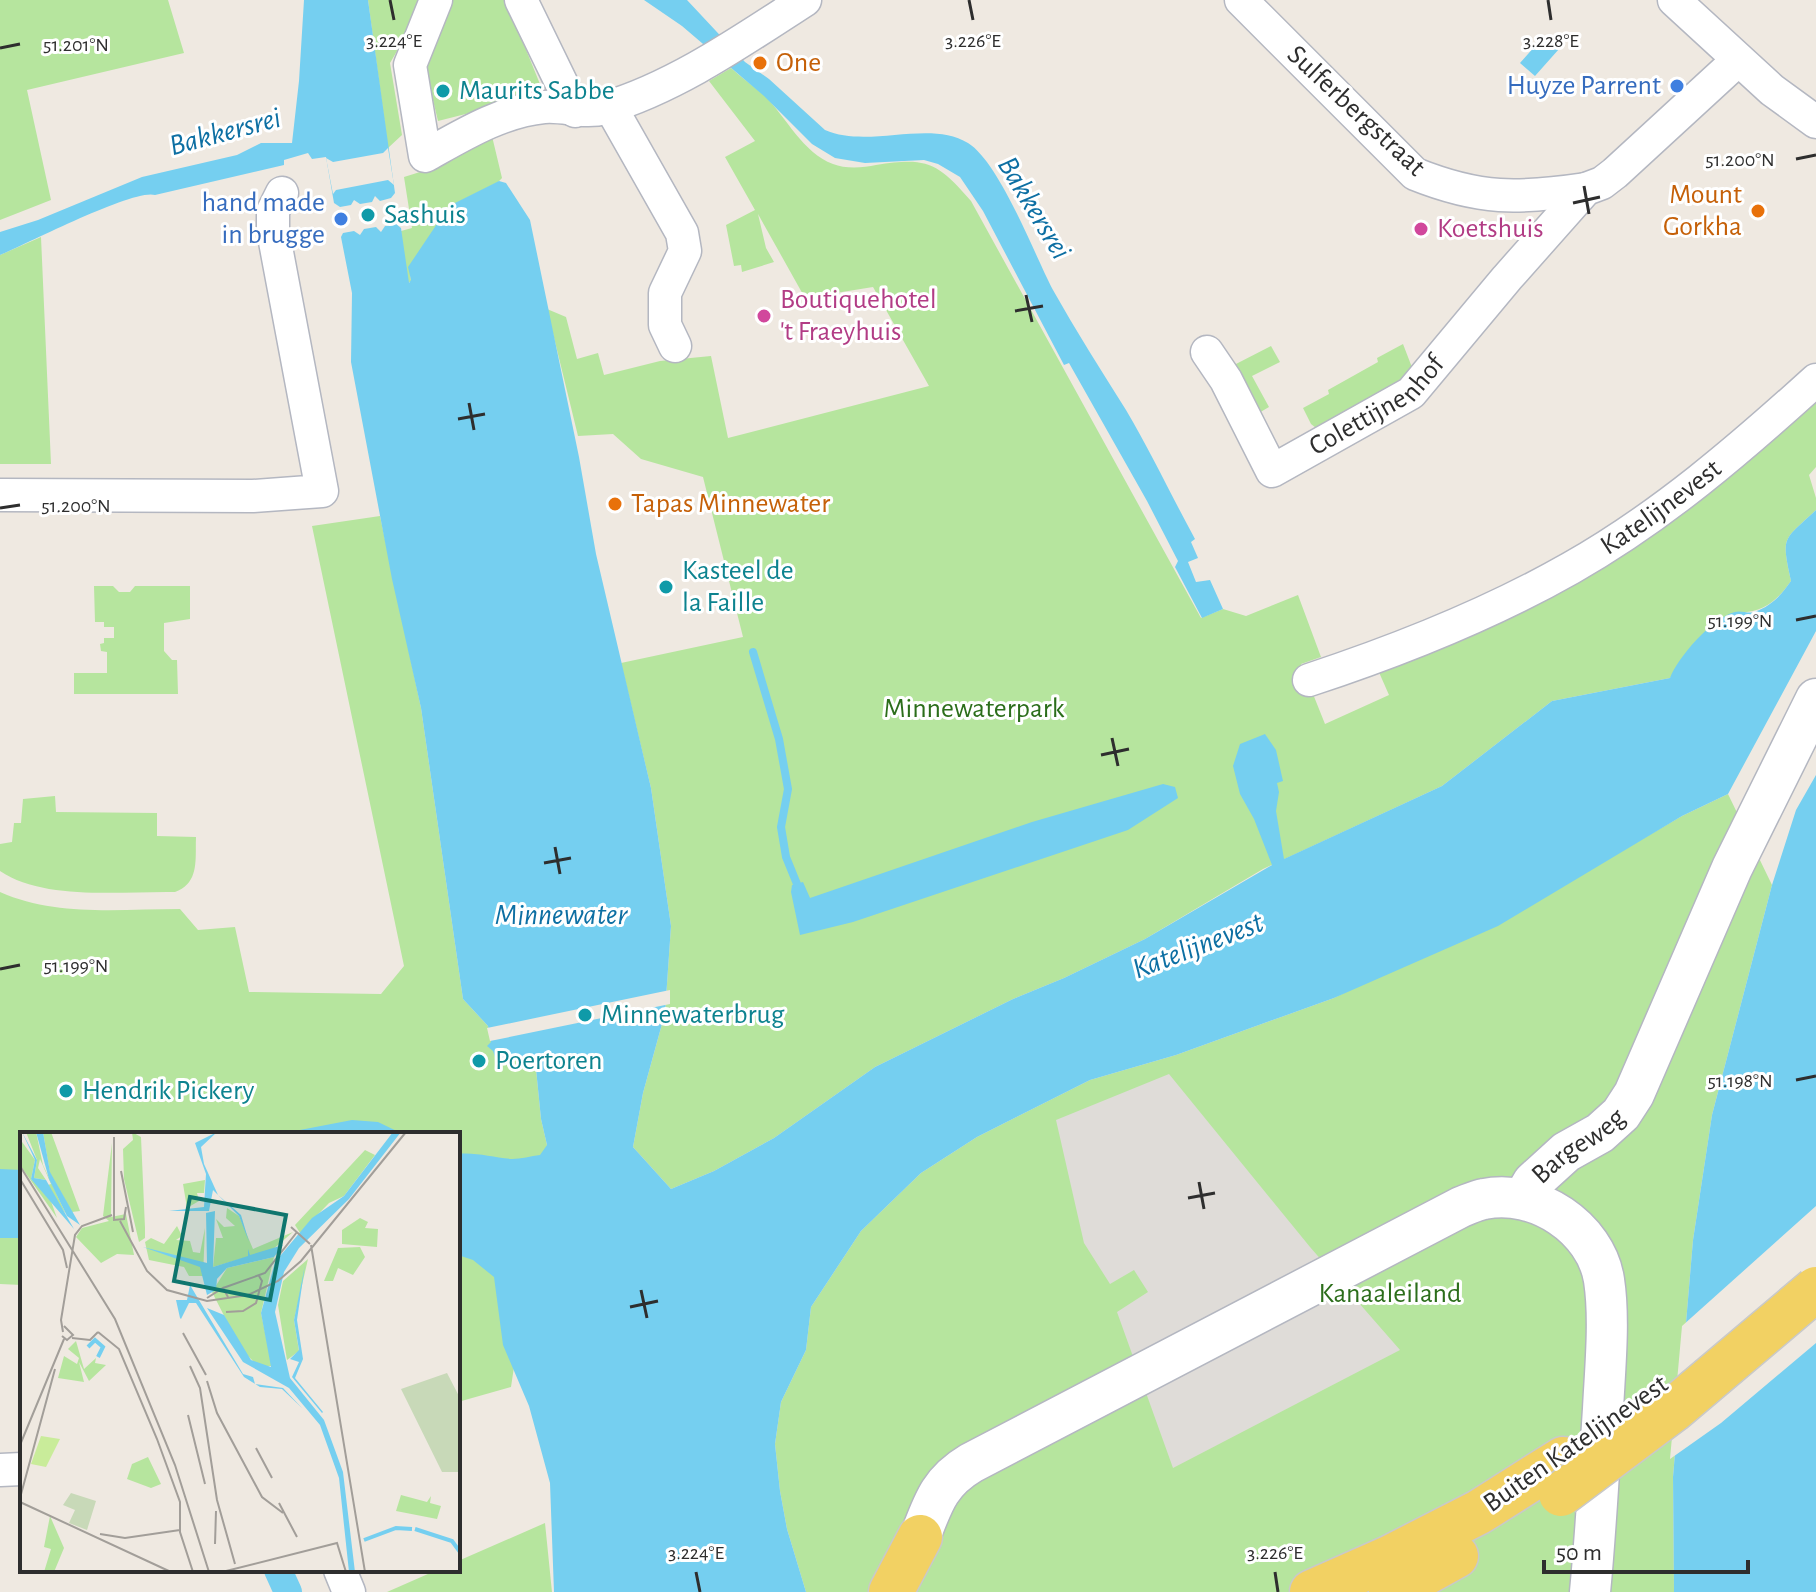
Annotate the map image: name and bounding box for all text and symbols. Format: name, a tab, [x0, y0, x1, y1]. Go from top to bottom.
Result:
text: 3.224°E	[366, 31, 422, 51]
text: 3.226°E	[945, 31, 1001, 51]
text: 3.228°E	[1523, 31, 1579, 51]
text: 51.201°N	[43, 35, 109, 55]
street label: Sulferbergstraat	[1282, 40, 1430, 182]
place label: One	[776, 49, 821, 77]
marker: One	[751, 54, 769, 72]
place label: Huyze Parrent	[1507, 72, 1661, 100]
place label: Maurits Sabbe	[459, 77, 615, 105]
marker: Huyze Parrent	[1668, 77, 1686, 95]
marker: Maurits Sabbe	[434, 82, 452, 100]
water label: Bakkersrei	[166, 103, 284, 161]
text: 51.200°N	[1705, 150, 1775, 170]
water label: Bakkersrei	[992, 151, 1076, 265]
place label: Mount Gorkha	[1663, 181, 1742, 241]
place label: hand made in brugge	[201, 189, 325, 249]
place label: Sashuis	[384, 201, 466, 229]
marker: Mount Gorkha	[1749, 202, 1767, 220]
marker: Sashuis	[359, 206, 377, 224]
marker: hand made in brugge	[332, 210, 350, 228]
place label: Koetshuis	[1437, 215, 1544, 243]
marker: Koetshuis	[1412, 220, 1430, 238]
place label: Boutiquehotel 't Fraeyhuis	[780, 286, 937, 346]
marker: Boutiquehotel 't Fraeyhuis	[755, 307, 773, 325]
street label: Colettijnenhof	[1305, 349, 1451, 461]
street label: Katelijnevest	[1596, 454, 1727, 560]
place label: Tapas Minnewater	[631, 490, 830, 518]
marker: Tapas Minnewater	[606, 495, 624, 513]
text: 51.200°N	[41, 496, 111, 516]
place label: Kasteel de la Faille	[682, 557, 794, 617]
marker: Kasteel de la Faille	[657, 578, 675, 596]
text: 51.199°N	[1707, 611, 1773, 631]
park label: Minnewaterpark	[884, 695, 1065, 723]
water label: Minnewater	[495, 900, 628, 930]
water label: Katelijnevest	[1128, 907, 1268, 985]
text: 51.199°N	[43, 956, 109, 976]
place label: Minnewaterbrug	[601, 1001, 785, 1029]
marker: Minnewaterbrug	[576, 1006, 594, 1024]
place label: Poertoren	[495, 1047, 602, 1075]
marker: Poertoren	[470, 1052, 488, 1070]
text: 51.198°N	[1707, 1071, 1773, 1091]
place label: Hendrik Pickery	[82, 1077, 254, 1105]
marker: Hendrik Pickery	[57, 1082, 75, 1100]
street label: Bargeweg	[1527, 1103, 1631, 1190]
inset map	[20, 1132, 460, 1572]
park label: Kanaaleiland	[1318, 1280, 1462, 1308]
street label: Buiten Katelijnevest	[1479, 1370, 1673, 1518]
scale bar	[1544, 1524, 1748, 1574]
text: 50 m	[1556, 1541, 1602, 1565]
text: 3.224°E	[668, 1543, 724, 1563]
text: 3.226°E	[1247, 1543, 1303, 1563]

